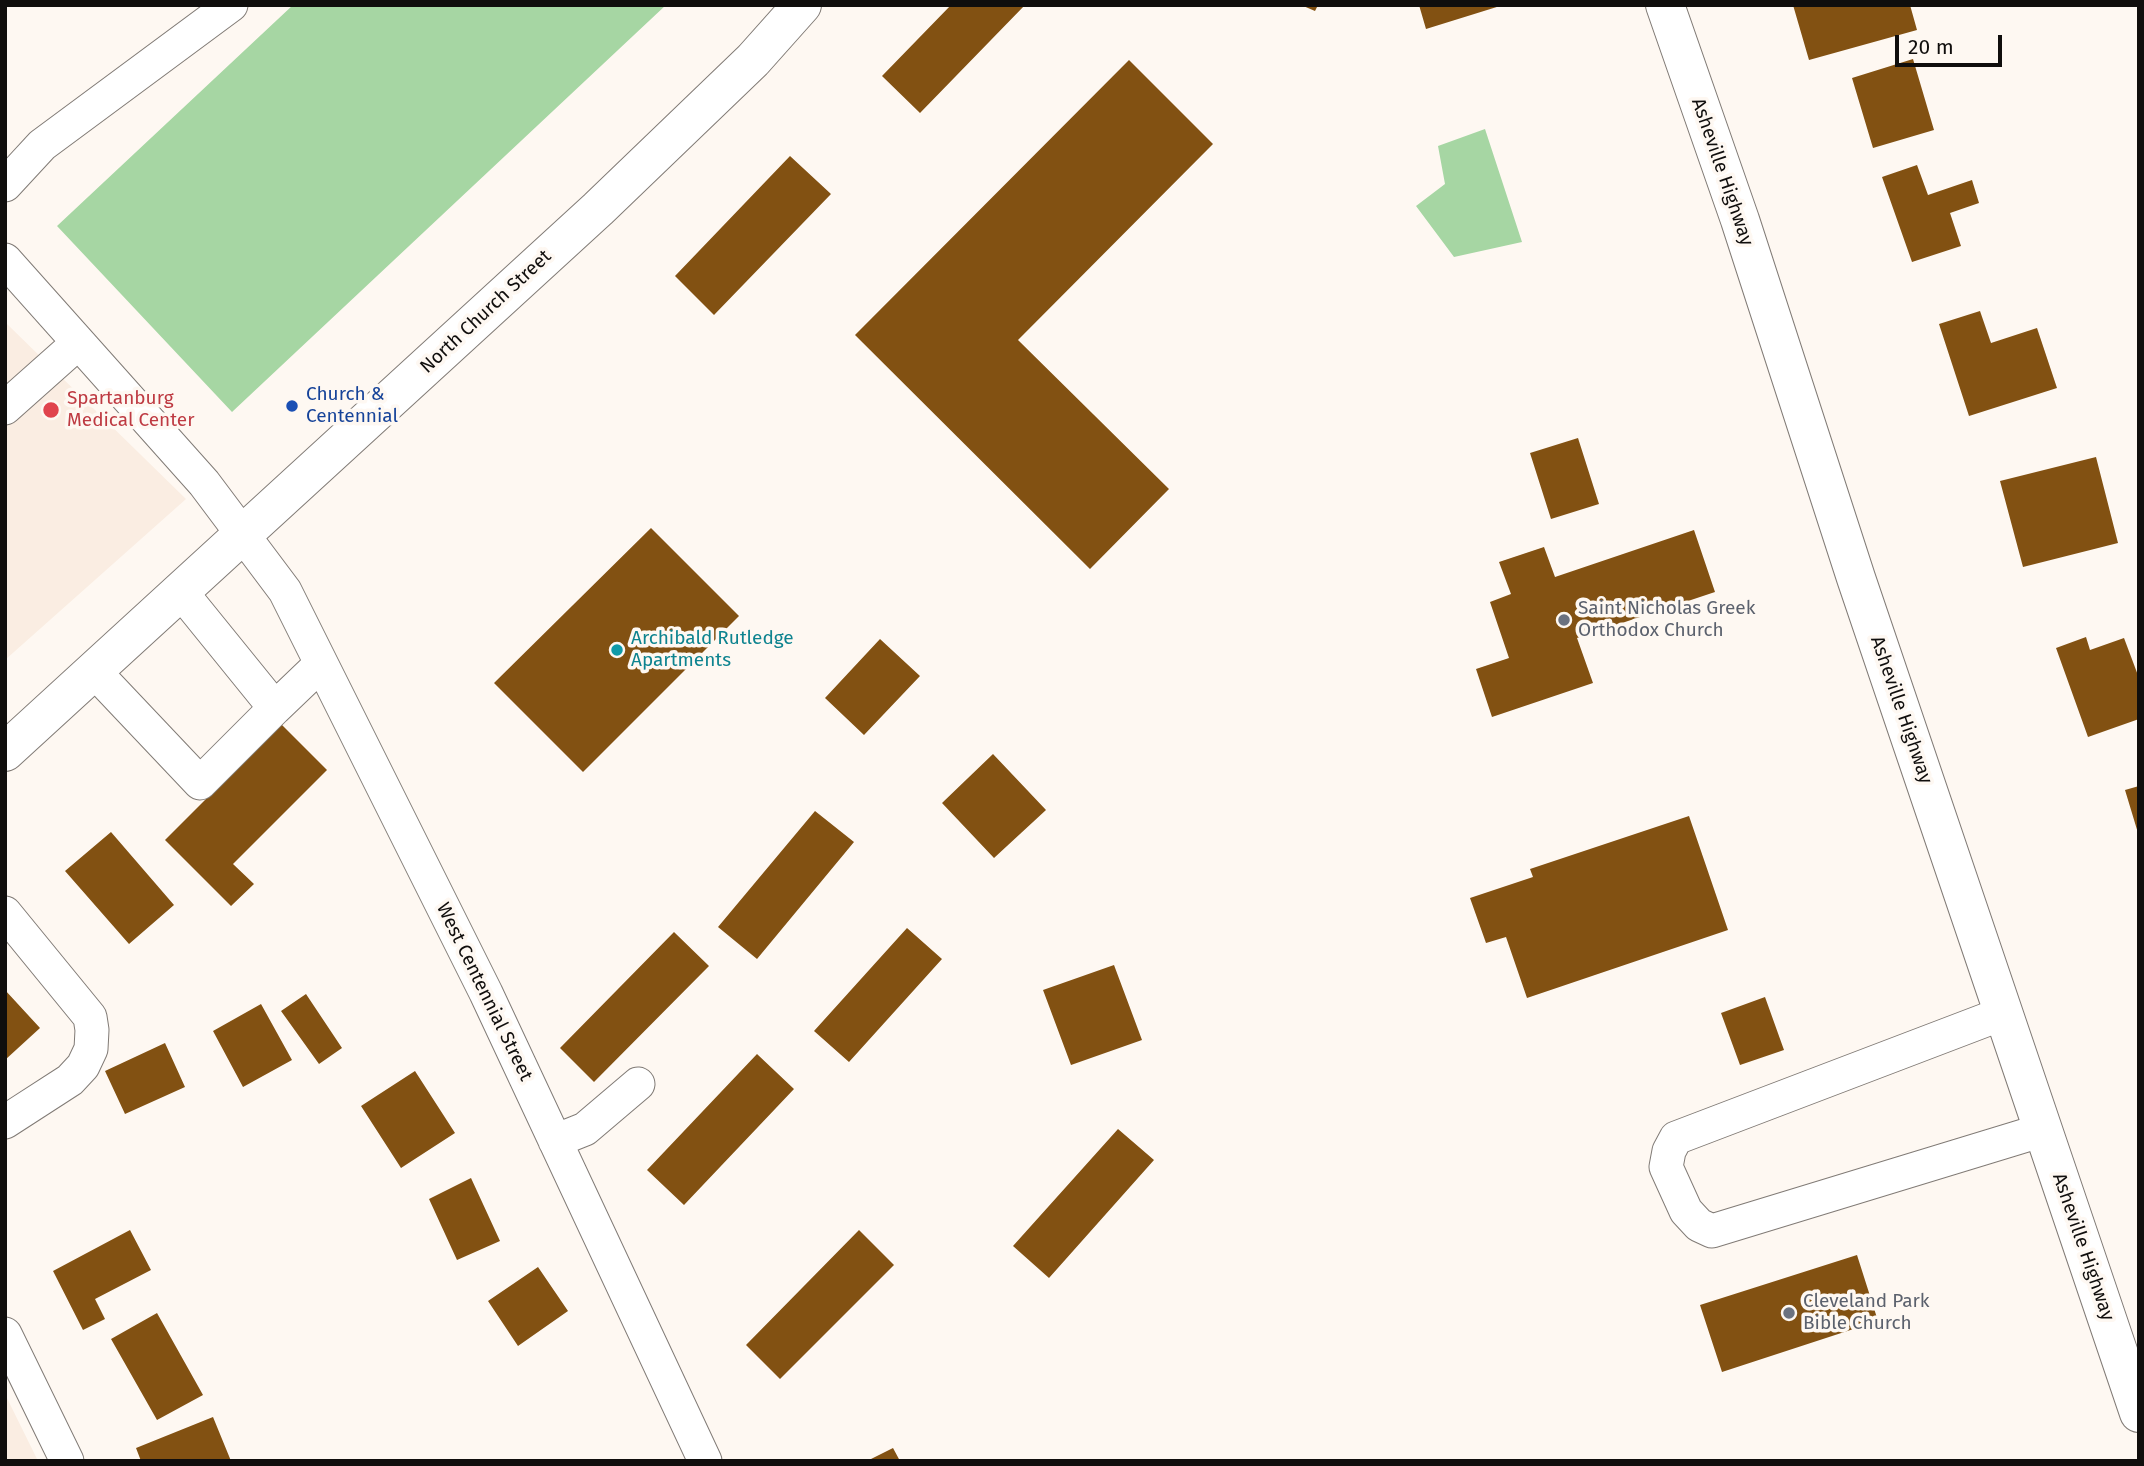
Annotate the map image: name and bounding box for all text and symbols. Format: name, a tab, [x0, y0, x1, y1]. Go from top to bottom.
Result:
scale bar	[1899, 21, 2006, 65]
text: 20 m	[1908, 34, 1954, 60]
street label: Asheville Highway	[1686, 95, 1758, 249]
street label: North Church Street	[416, 245, 556, 379]
place label: Church & Centennial	[306, 384, 398, 428]
place label: Spartanburg Medical Center	[67, 388, 195, 432]
marker: Church & Centennial	[284, 398, 300, 414]
marker: Spartanburg Medical Center	[41, 400, 61, 420]
place label: Saint Nicholas Greek Orthodox Church	[1578, 598, 1755, 642]
marker: Saint Nicholas Greek Orthodox Church	[1556, 612, 1572, 628]
place label: Archibald Rutledge Apartments	[631, 628, 794, 672]
street label: Asheville Highway	[1865, 633, 1937, 787]
marker: Archibald Rutledge Apartments	[609, 642, 625, 658]
street label: West Centennial Street	[431, 899, 537, 1085]
street label: Asheville Highway	[2047, 1170, 2119, 1324]
place label: Cleveland Park Bible Church	[1803, 1291, 1930, 1335]
marker: Cleveland Park Bible Church	[1781, 1305, 1797, 1321]

